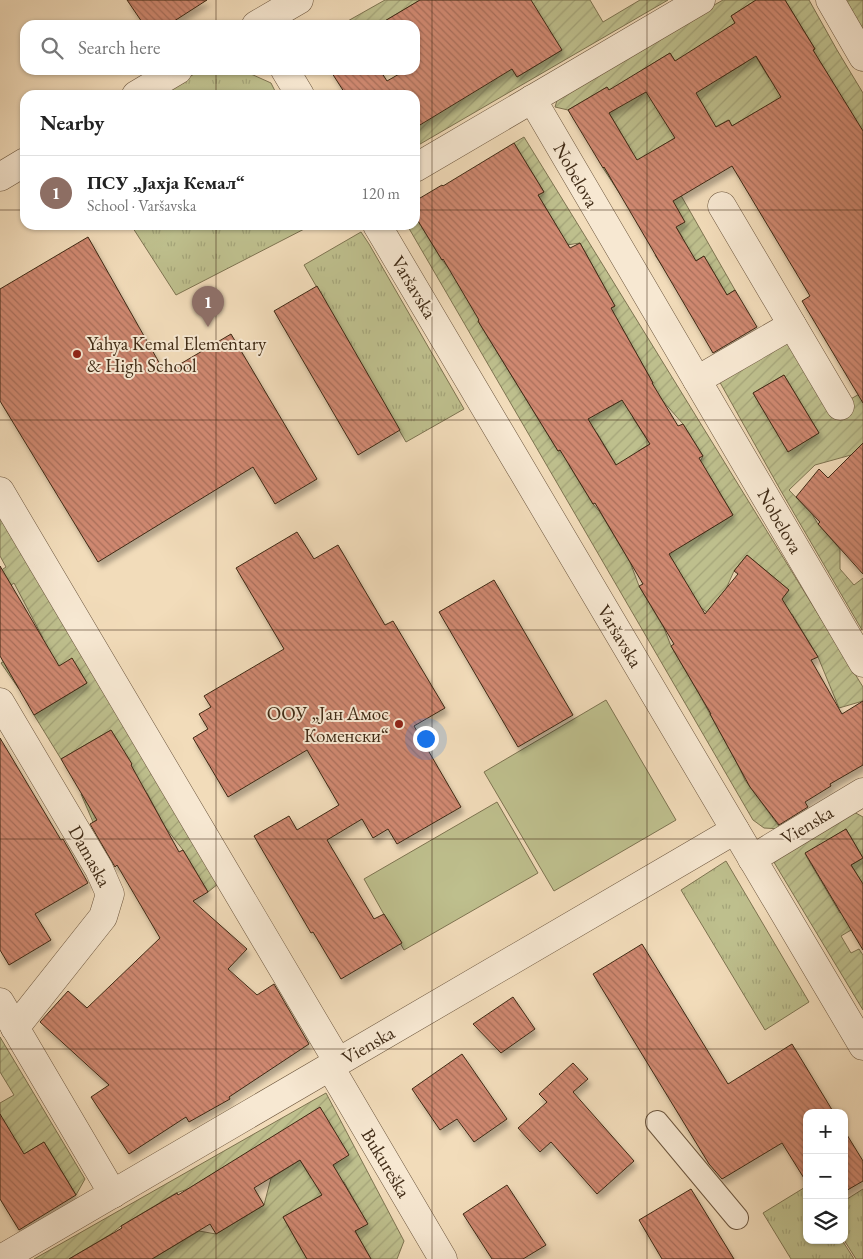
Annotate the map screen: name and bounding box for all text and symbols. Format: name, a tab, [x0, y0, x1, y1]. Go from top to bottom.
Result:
search box	[20, 20, 420, 75]
icon: search	[38, 34, 66, 62]
text: Search here	[78, 35, 160, 60]
text: Nearby	[40, 109, 104, 136]
street label: Nobelova	[547, 138, 605, 212]
text: ПСУ „Јахја Кемал“	[87, 170, 245, 195]
text: 1	[52, 183, 60, 204]
text: 120 m	[361, 183, 400, 204]
text: School · Varšavska	[87, 195, 196, 216]
street label: Varšavska	[385, 251, 443, 323]
pin: 1	[192, 286, 224, 327]
place label: Yahya Kemal Elementary & High School	[87, 331, 267, 378]
marker: Yahya Kemal Elementary & High School	[71, 348, 83, 360]
street label: Nobelova	[751, 484, 809, 558]
street label: Varšavska	[591, 600, 649, 672]
place label: ООУ „Јан Амос Коменски“	[267, 701, 389, 748]
marker: ООУ „Јан Амос Коменски“	[393, 718, 405, 730]
your location	[413, 726, 439, 752]
street label: Vienska	[776, 799, 838, 850]
street label: Damaska	[63, 821, 117, 892]
street label: Vienska	[337, 1020, 399, 1070]
map controls	[803, 1109, 848, 1244]
button: +	[803, 1109, 848, 1154]
street label: Bukureška	[356, 1124, 417, 1203]
button: −	[803, 1154, 848, 1199]
button: layers	[803, 1199, 848, 1244]

